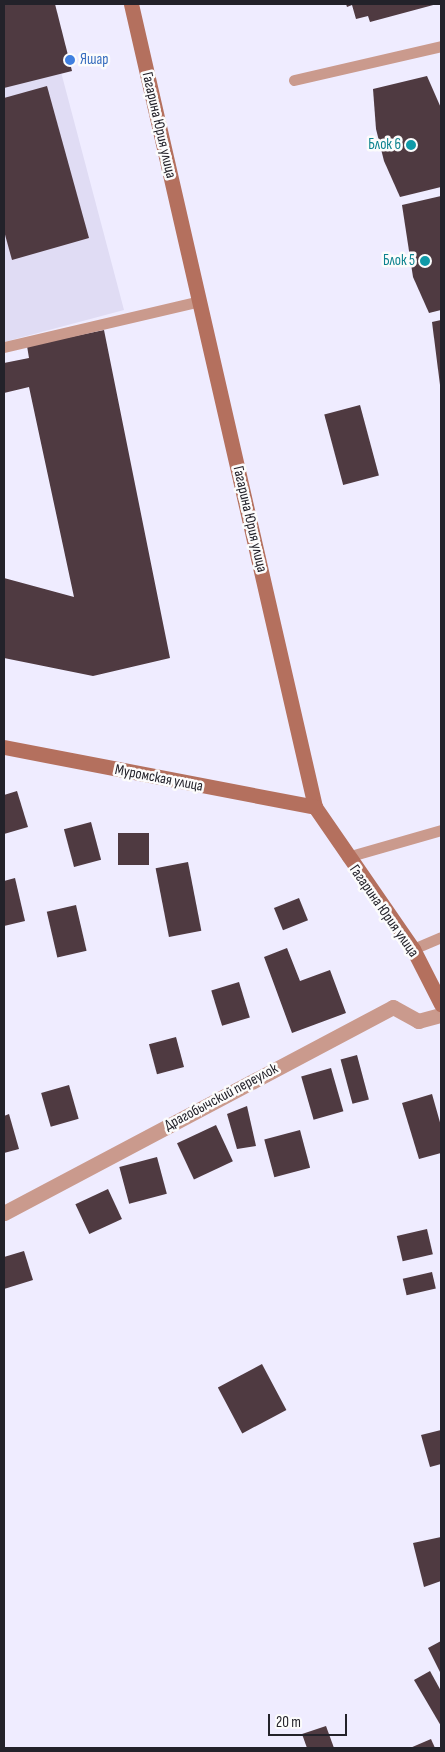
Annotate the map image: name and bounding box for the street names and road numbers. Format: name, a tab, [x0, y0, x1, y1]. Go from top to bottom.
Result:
street label: Гагарина Юрия улица	[138, 70, 180, 180]
street label: Гагарина Юрия улица	[229, 464, 271, 574]
street label: Муромская улица	[113, 761, 205, 795]
street label: Гагарина Юрия улица	[346, 861, 422, 961]
street label: Драгобычский переулок	[161, 1059, 281, 1135]

